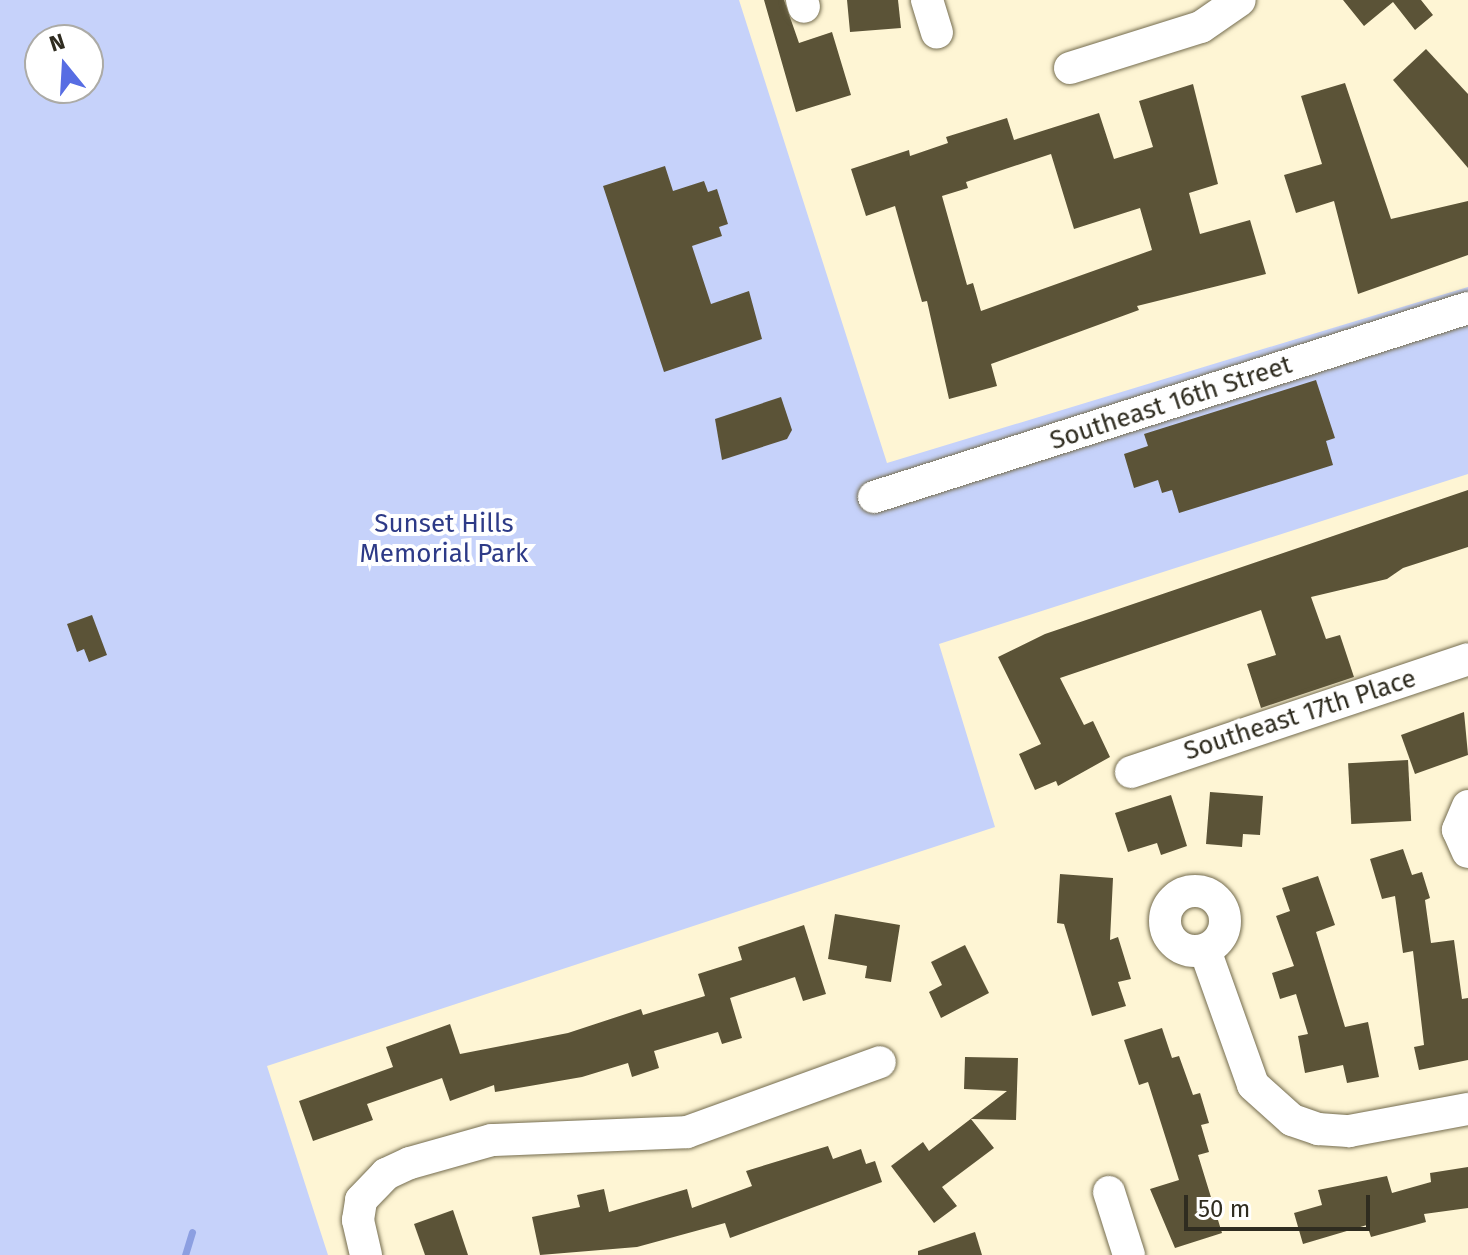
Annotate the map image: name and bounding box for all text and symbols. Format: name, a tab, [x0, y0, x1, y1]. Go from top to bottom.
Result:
north arrow	[24, 24, 104, 104]
text: N	[46, 28, 68, 58]
street label: Southeast 16th Street	[1046, 349, 1296, 457]
park label: Sunset Hills Memorial Park	[360, 508, 528, 570]
street label: Southeast 17th Place	[1180, 663, 1420, 767]
scale bar	[1188, 1179, 1374, 1229]
text: 50 m	[1198, 1195, 1250, 1223]

